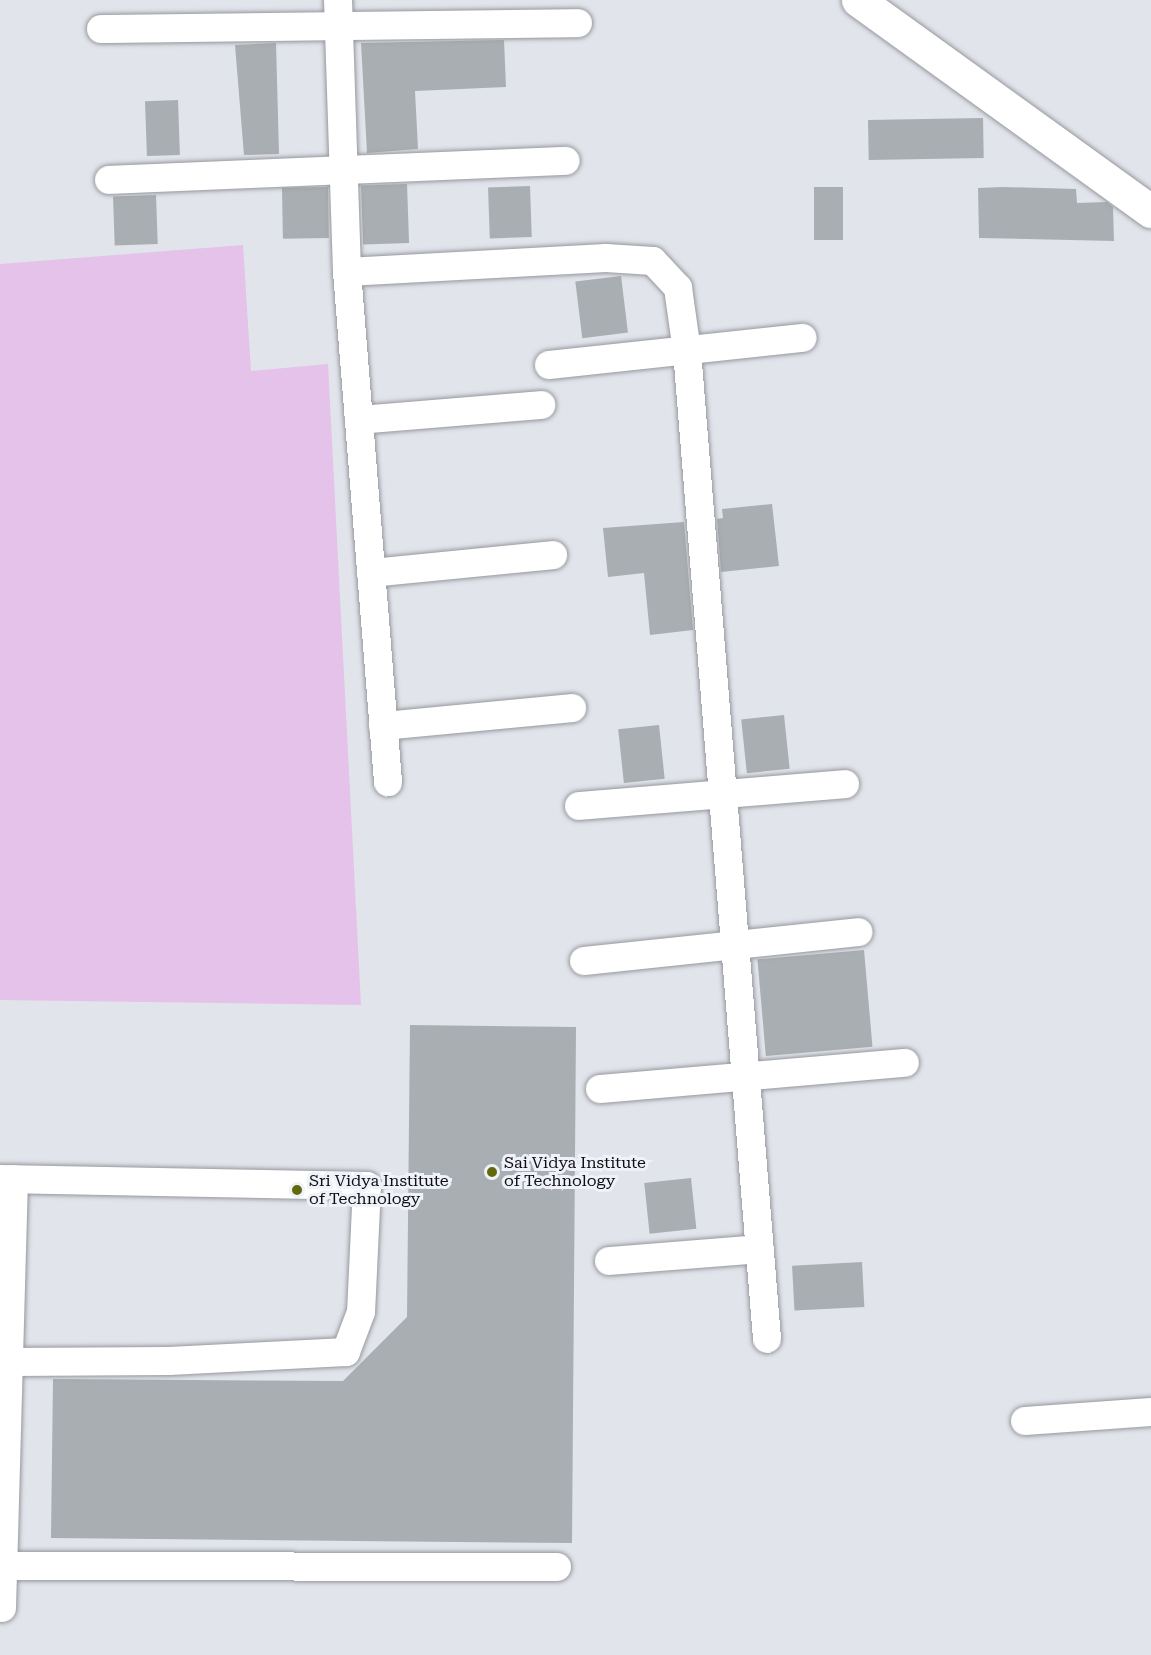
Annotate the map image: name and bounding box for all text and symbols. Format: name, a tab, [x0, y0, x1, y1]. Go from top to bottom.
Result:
place label: Sai Vidya Institute of Technology	[504, 1153, 646, 1191]
marker: Sai Vidya Institute of Technology	[485, 1165, 499, 1179]
place label: Sri Vidya Institute of Technology	[309, 1171, 449, 1209]
marker: Sri Vidya Institute of Technology	[290, 1183, 304, 1197]

